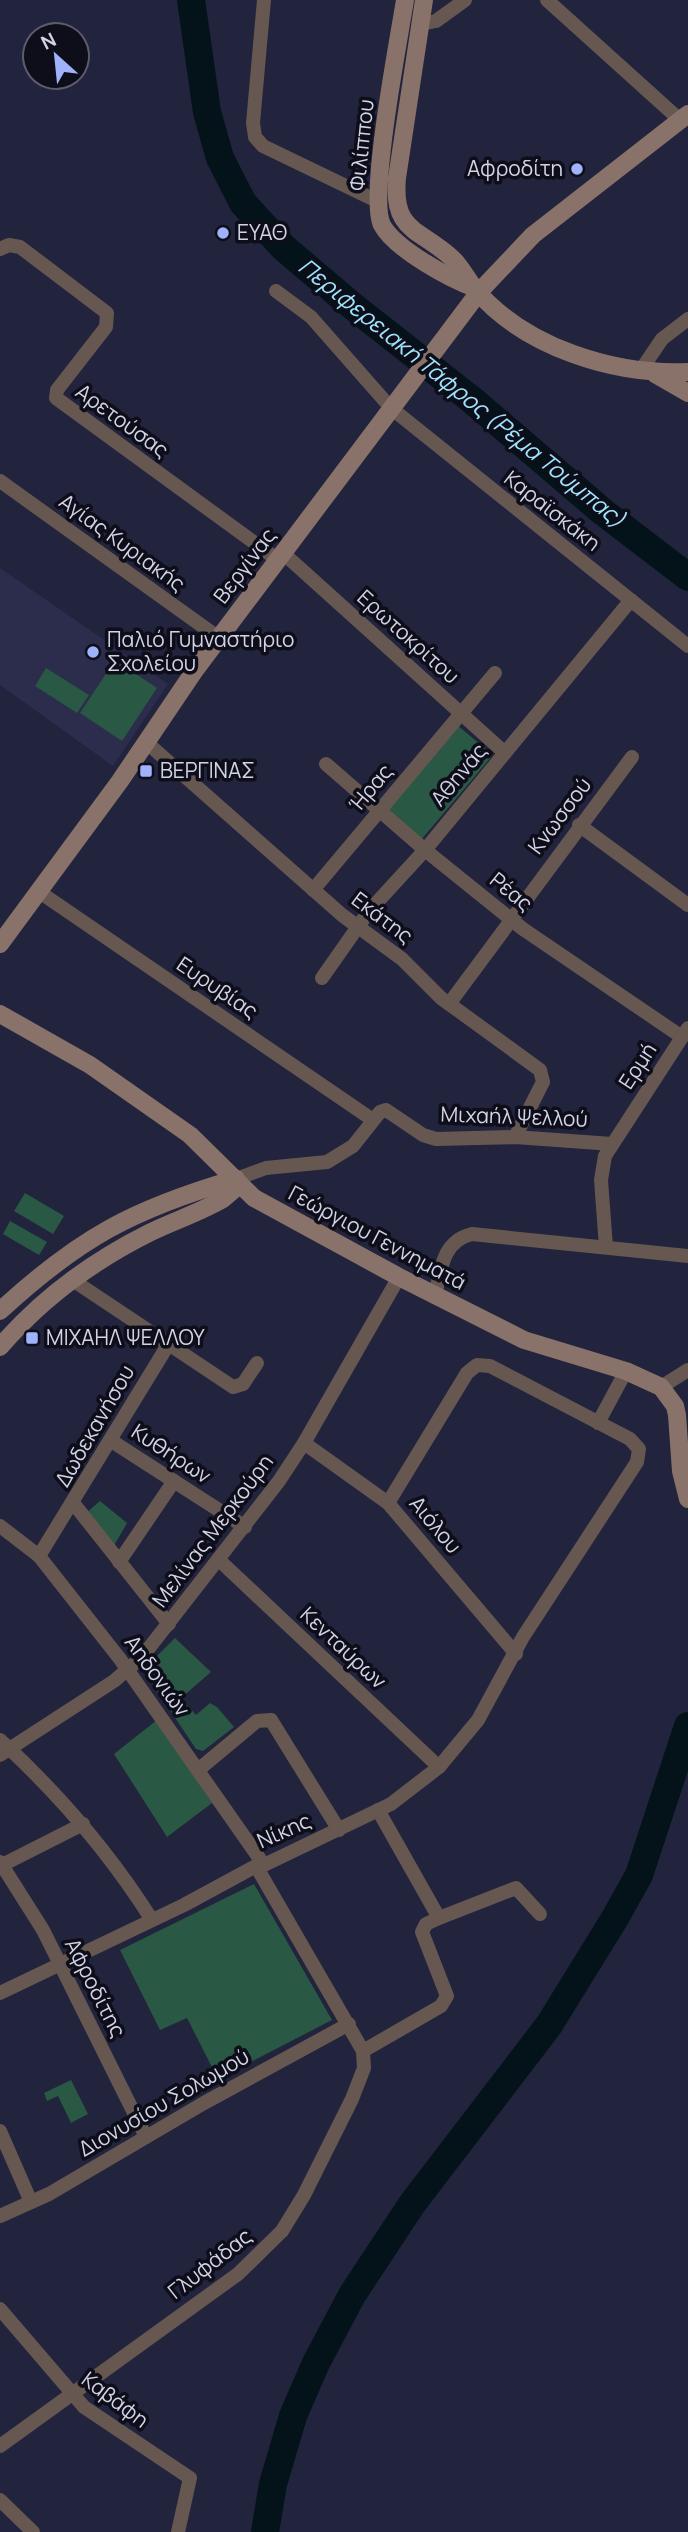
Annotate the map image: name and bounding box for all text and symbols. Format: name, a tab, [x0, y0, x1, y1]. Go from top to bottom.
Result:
north arrow	[21, 21, 91, 91]
text: N	[36, 26, 60, 56]
street label: Φιλίππου	[342, 98, 380, 192]
place label: Αφροδίτη	[467, 154, 563, 182]
marker: Αφροδίτη	[569, 161, 585, 177]
place label: ΕΥΑΘ	[237, 218, 287, 246]
marker: ΕΥΑΘ	[215, 225, 231, 241]
water label: Περιφερειακή Τάφρος (Ρέμα Τούμπας)	[292, 250, 633, 534]
street label: Αρετούσας	[71, 377, 175, 463]
street label: Καραϊσκάκη	[499, 464, 607, 557]
street label: Αγίας Κυριακής	[54, 487, 191, 597]
street label: Βεργίνας	[207, 522, 282, 609]
street label: Ερωτοκρίτου	[352, 583, 466, 689]
place label: Παλιό Γυμναστήριο Σχολείου	[107, 625, 294, 677]
marker: Παλιό Γυμναστήριο Σχολείου	[85, 644, 101, 660]
street label: Αθηνάς	[424, 737, 493, 812]
place label: ΒΕΡΓΙΝΑΣ	[160, 756, 255, 784]
street label: Ήρας	[342, 758, 398, 817]
marker: ΒΕΡΓΙΝΑΣ	[138, 763, 154, 779]
street label: Κνωσσού	[521, 771, 597, 859]
street label: Ρέας	[484, 865, 539, 917]
street label: Εκάτης	[346, 885, 419, 949]
street label: Ευρυβίας	[172, 950, 264, 1025]
street label: Ερμή	[612, 1037, 662, 1094]
street label: Μιχαήλ Ψελλού	[440, 1099, 588, 1133]
street label: Γεώργιου Γεννηματά	[284, 1178, 471, 1296]
place label: ΜΙΧΑΗΛ ΨΕΛΛΟΥ	[46, 1323, 205, 1351]
marker: ΜΙΧΑΗΛ ΨΕΛΛΟΥ	[24, 1330, 40, 1346]
street label: Δωδεκανήσου	[48, 1360, 140, 1491]
street label: Κυθήρων	[126, 1417, 217, 1489]
street label: Μελίνας Μερκούρη	[145, 1448, 279, 1613]
street label: Αιόλου	[404, 1490, 468, 1559]
street label: Κενταύρων	[295, 1600, 393, 1695]
street label: Αηδονιών	[119, 1629, 197, 1722]
street label: Νίκης	[252, 1806, 315, 1854]
street label: Αφροδίτης	[59, 1933, 133, 2042]
street label: Διονυσίου Σολωμού	[73, 2042, 254, 2162]
street label: Γλυφάδας	[162, 2222, 257, 2305]
street label: Καβάφη	[76, 2365, 155, 2434]

